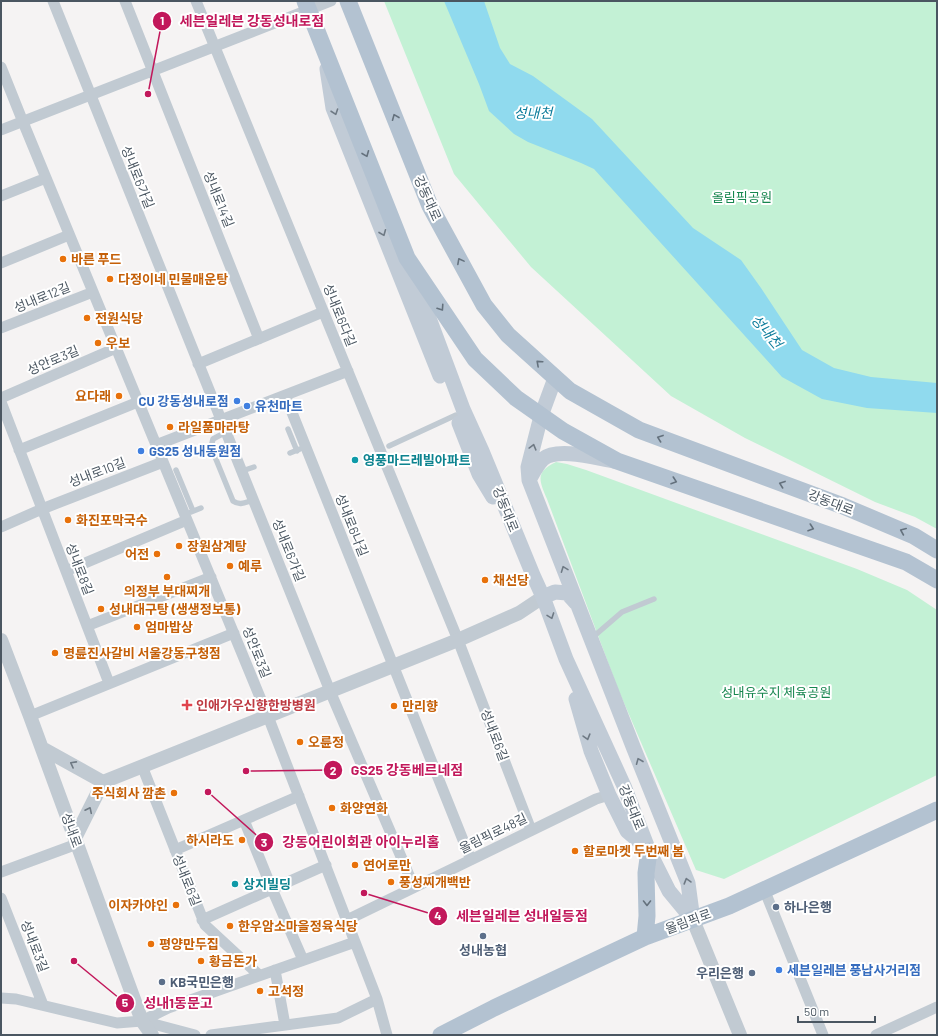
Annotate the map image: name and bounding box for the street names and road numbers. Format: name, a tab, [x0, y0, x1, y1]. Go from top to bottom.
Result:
street label: 성내로6가길	[118, 143, 158, 211]
street label: 성내로14길	[200, 168, 238, 230]
street label: 강동대로	[411, 173, 445, 223]
street label: 성내로12길	[11, 278, 73, 316]
street label: 성내로6다길	[320, 281, 360, 349]
street label: 성안로3길	[25, 342, 81, 378]
street label: 성내로10길	[66, 454, 128, 490]
street label: 강동대로	[490, 484, 522, 534]
street label: 강동대로	[806, 486, 856, 518]
street label: 성내로6나길	[332, 491, 372, 559]
street label: 성내로6가길	[269, 516, 309, 584]
street label: 성내로8길	[63, 541, 97, 597]
street label: 성안로3길	[239, 624, 275, 680]
street label: 성내로6길	[478, 707, 512, 763]
street label: 강동대로	[616, 782, 648, 832]
street label: 성내로	[58, 810, 86, 850]
street label: 올림픽로48길	[456, 810, 530, 856]
street label: 성내로6길	[169, 852, 205, 908]
street label: 올림픽로	[663, 905, 713, 937]
street label: 성내로3길	[18, 918, 52, 974]

